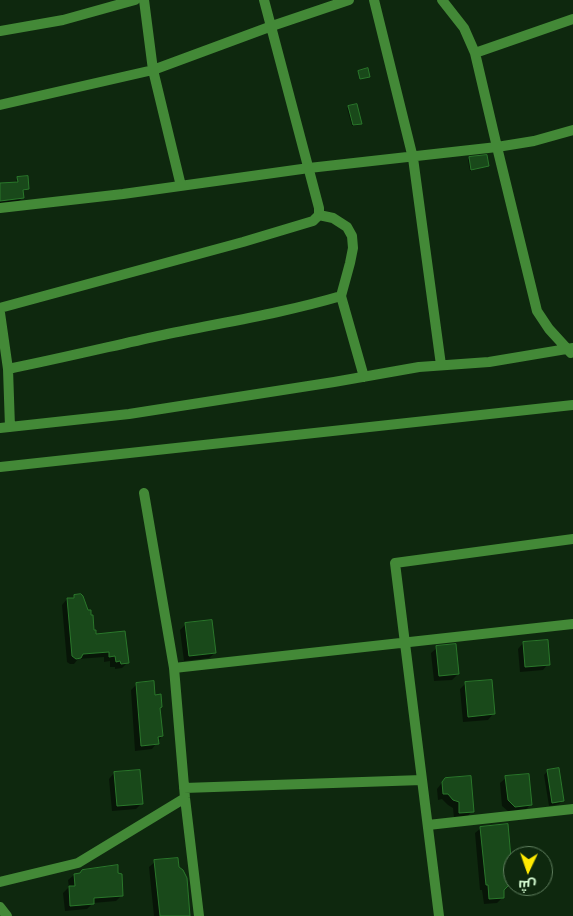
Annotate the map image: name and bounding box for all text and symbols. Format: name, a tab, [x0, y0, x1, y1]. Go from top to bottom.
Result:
north arrow	[503, 846, 553, 896]
text: ش	[518, 877, 537, 894]

